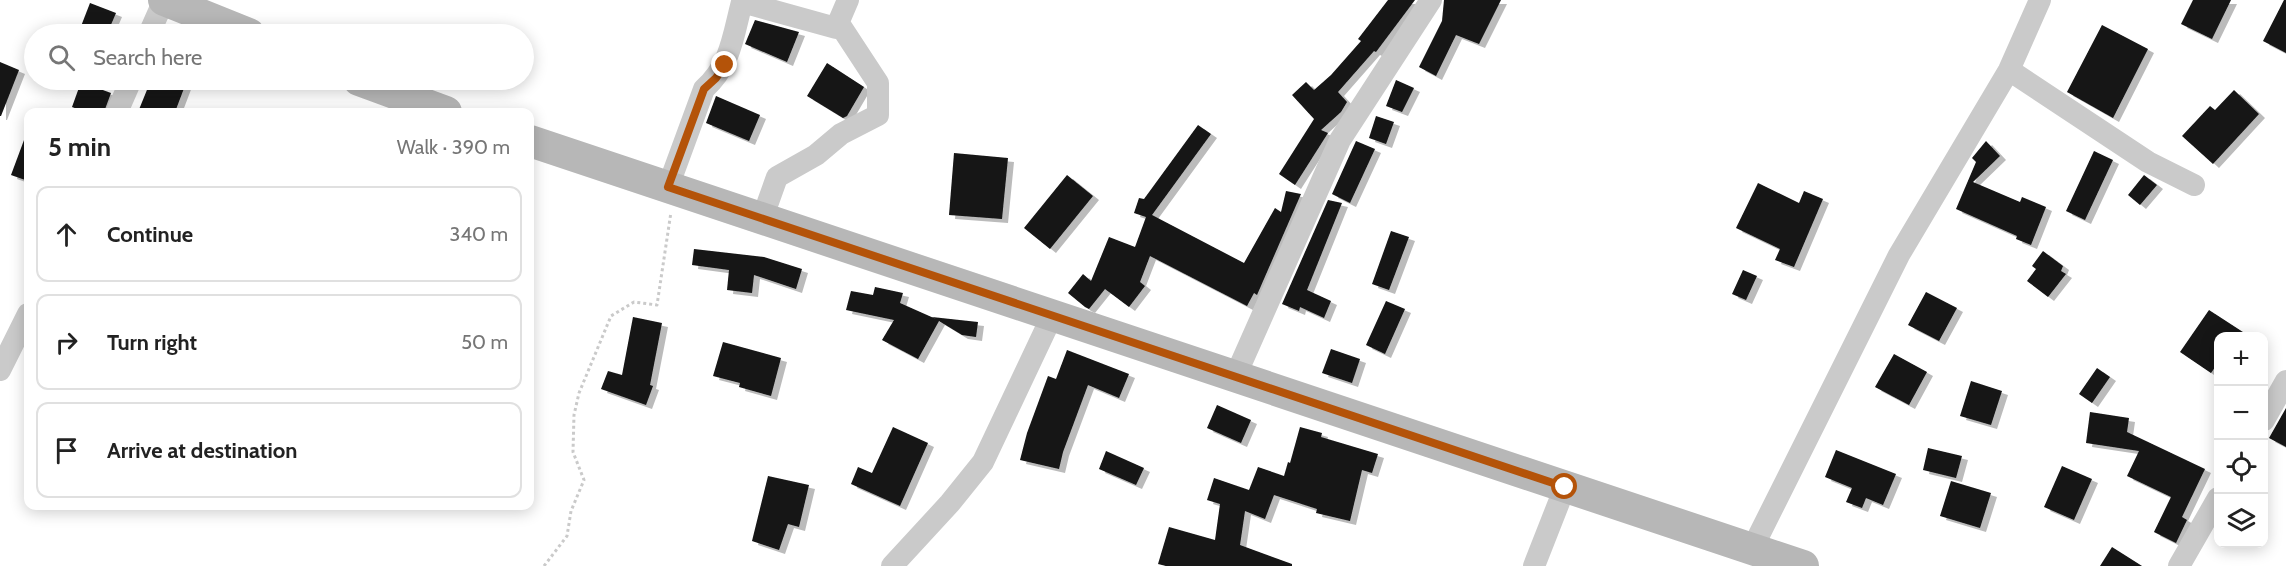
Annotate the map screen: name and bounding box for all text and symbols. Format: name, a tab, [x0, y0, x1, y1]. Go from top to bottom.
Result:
search box	[24, 24, 534, 90]
icon: search	[45, 41, 78, 74]
text: Search here	[93, 44, 202, 71]
route end	[711, 51, 737, 77]
text: 5 min	[48, 131, 111, 163]
text: Walk · 390 m	[397, 135, 510, 159]
icon: ahead	[50, 218, 83, 251]
text: Continue	[107, 221, 193, 248]
text: 340 m	[450, 222, 508, 246]
icon: right	[50, 326, 83, 359]
text: Turn right	[107, 329, 197, 356]
text: 50 m	[461, 330, 508, 354]
map controls	[2214, 332, 2268, 548]
button: +	[2214, 332, 2268, 386]
button: −	[2214, 386, 2268, 440]
icon: arrive	[50, 434, 83, 467]
text: Arrive at destination	[107, 437, 297, 464]
button: locate	[2214, 440, 2268, 494]
route start	[1551, 473, 1577, 499]
button: layers	[2214, 494, 2268, 548]

